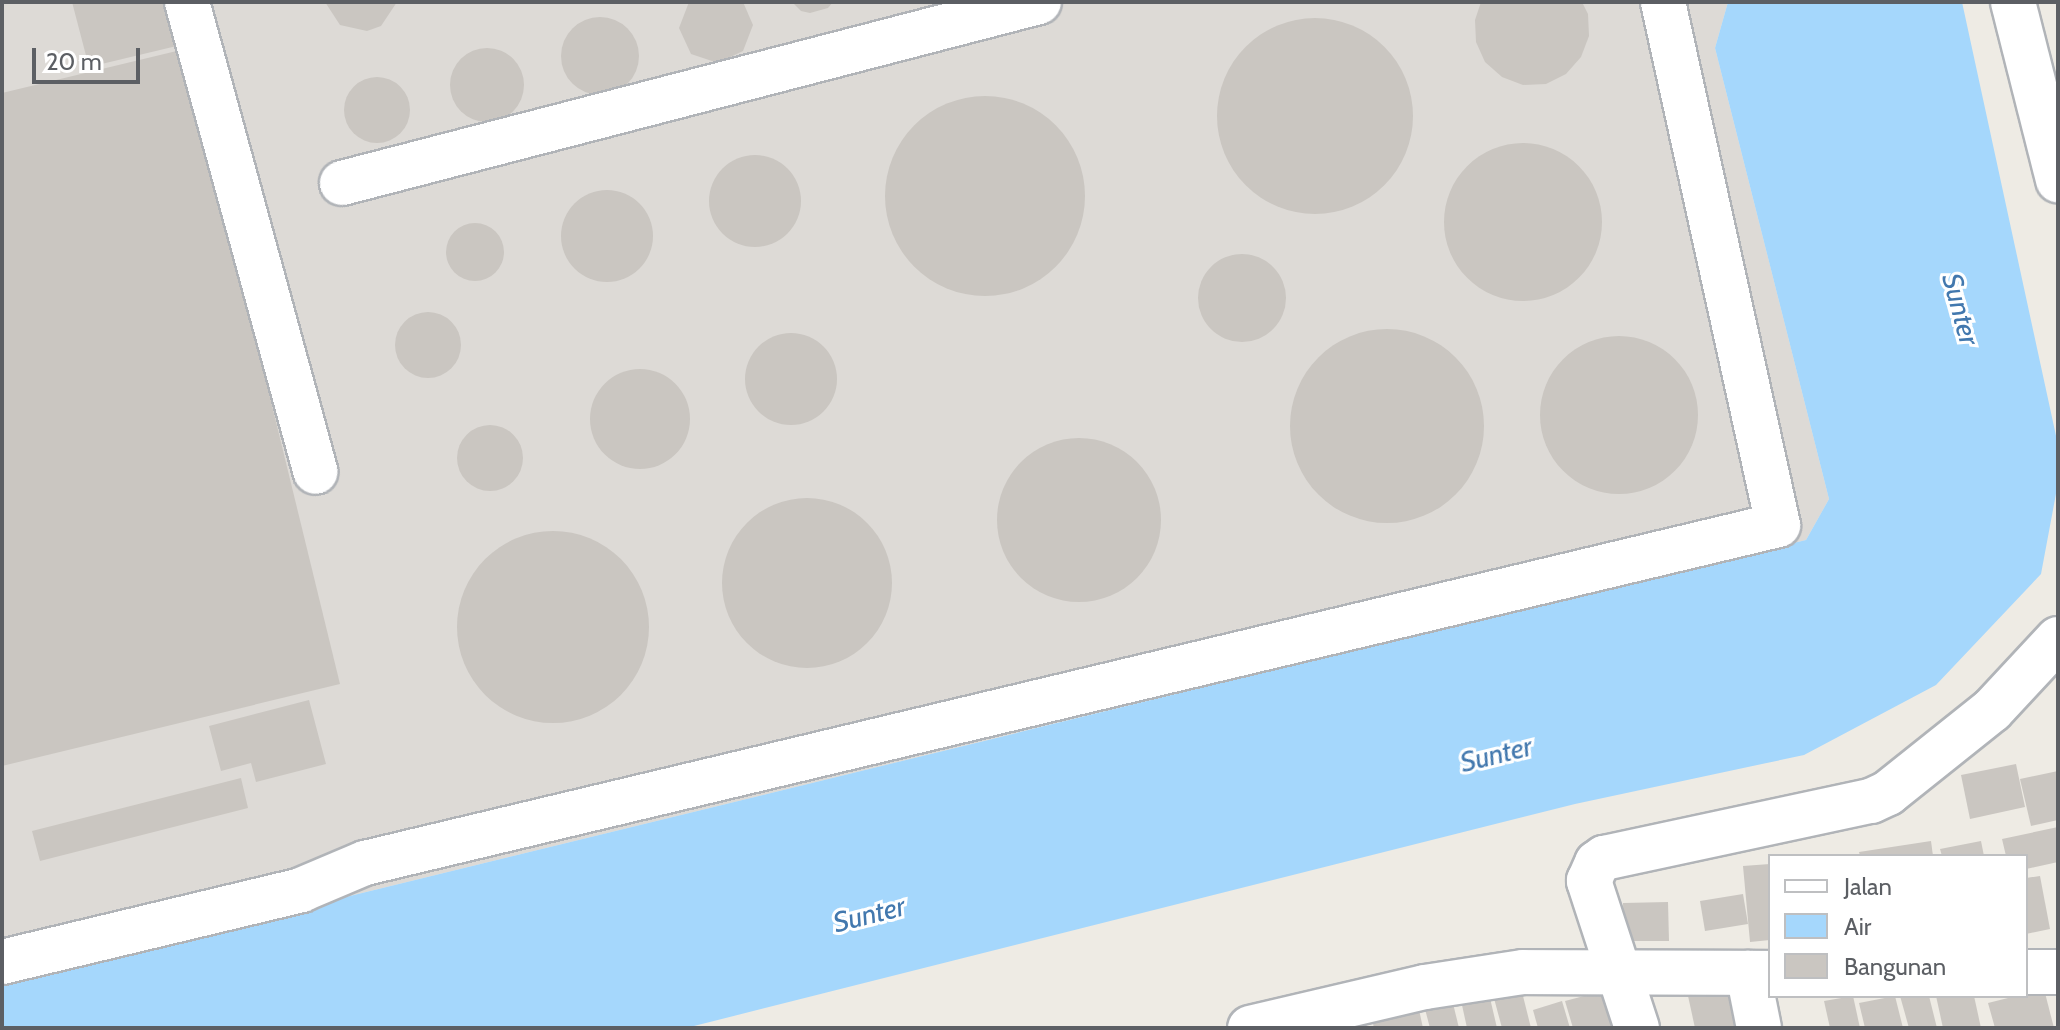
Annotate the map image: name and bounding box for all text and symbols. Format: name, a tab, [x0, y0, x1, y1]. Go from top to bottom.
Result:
scale bar	[36, 32, 144, 82]
text: 20 m	[46, 47, 102, 76]
water label: Sunter	[1935, 269, 1987, 349]
water label: Sunter	[1457, 729, 1535, 779]
legend	[1768, 854, 2028, 998]
text: Jalan	[1844, 872, 1892, 901]
water label: Sunter	[830, 889, 908, 939]
text: Air	[1844, 912, 1871, 941]
text: Bangunan	[1844, 952, 1946, 981]

